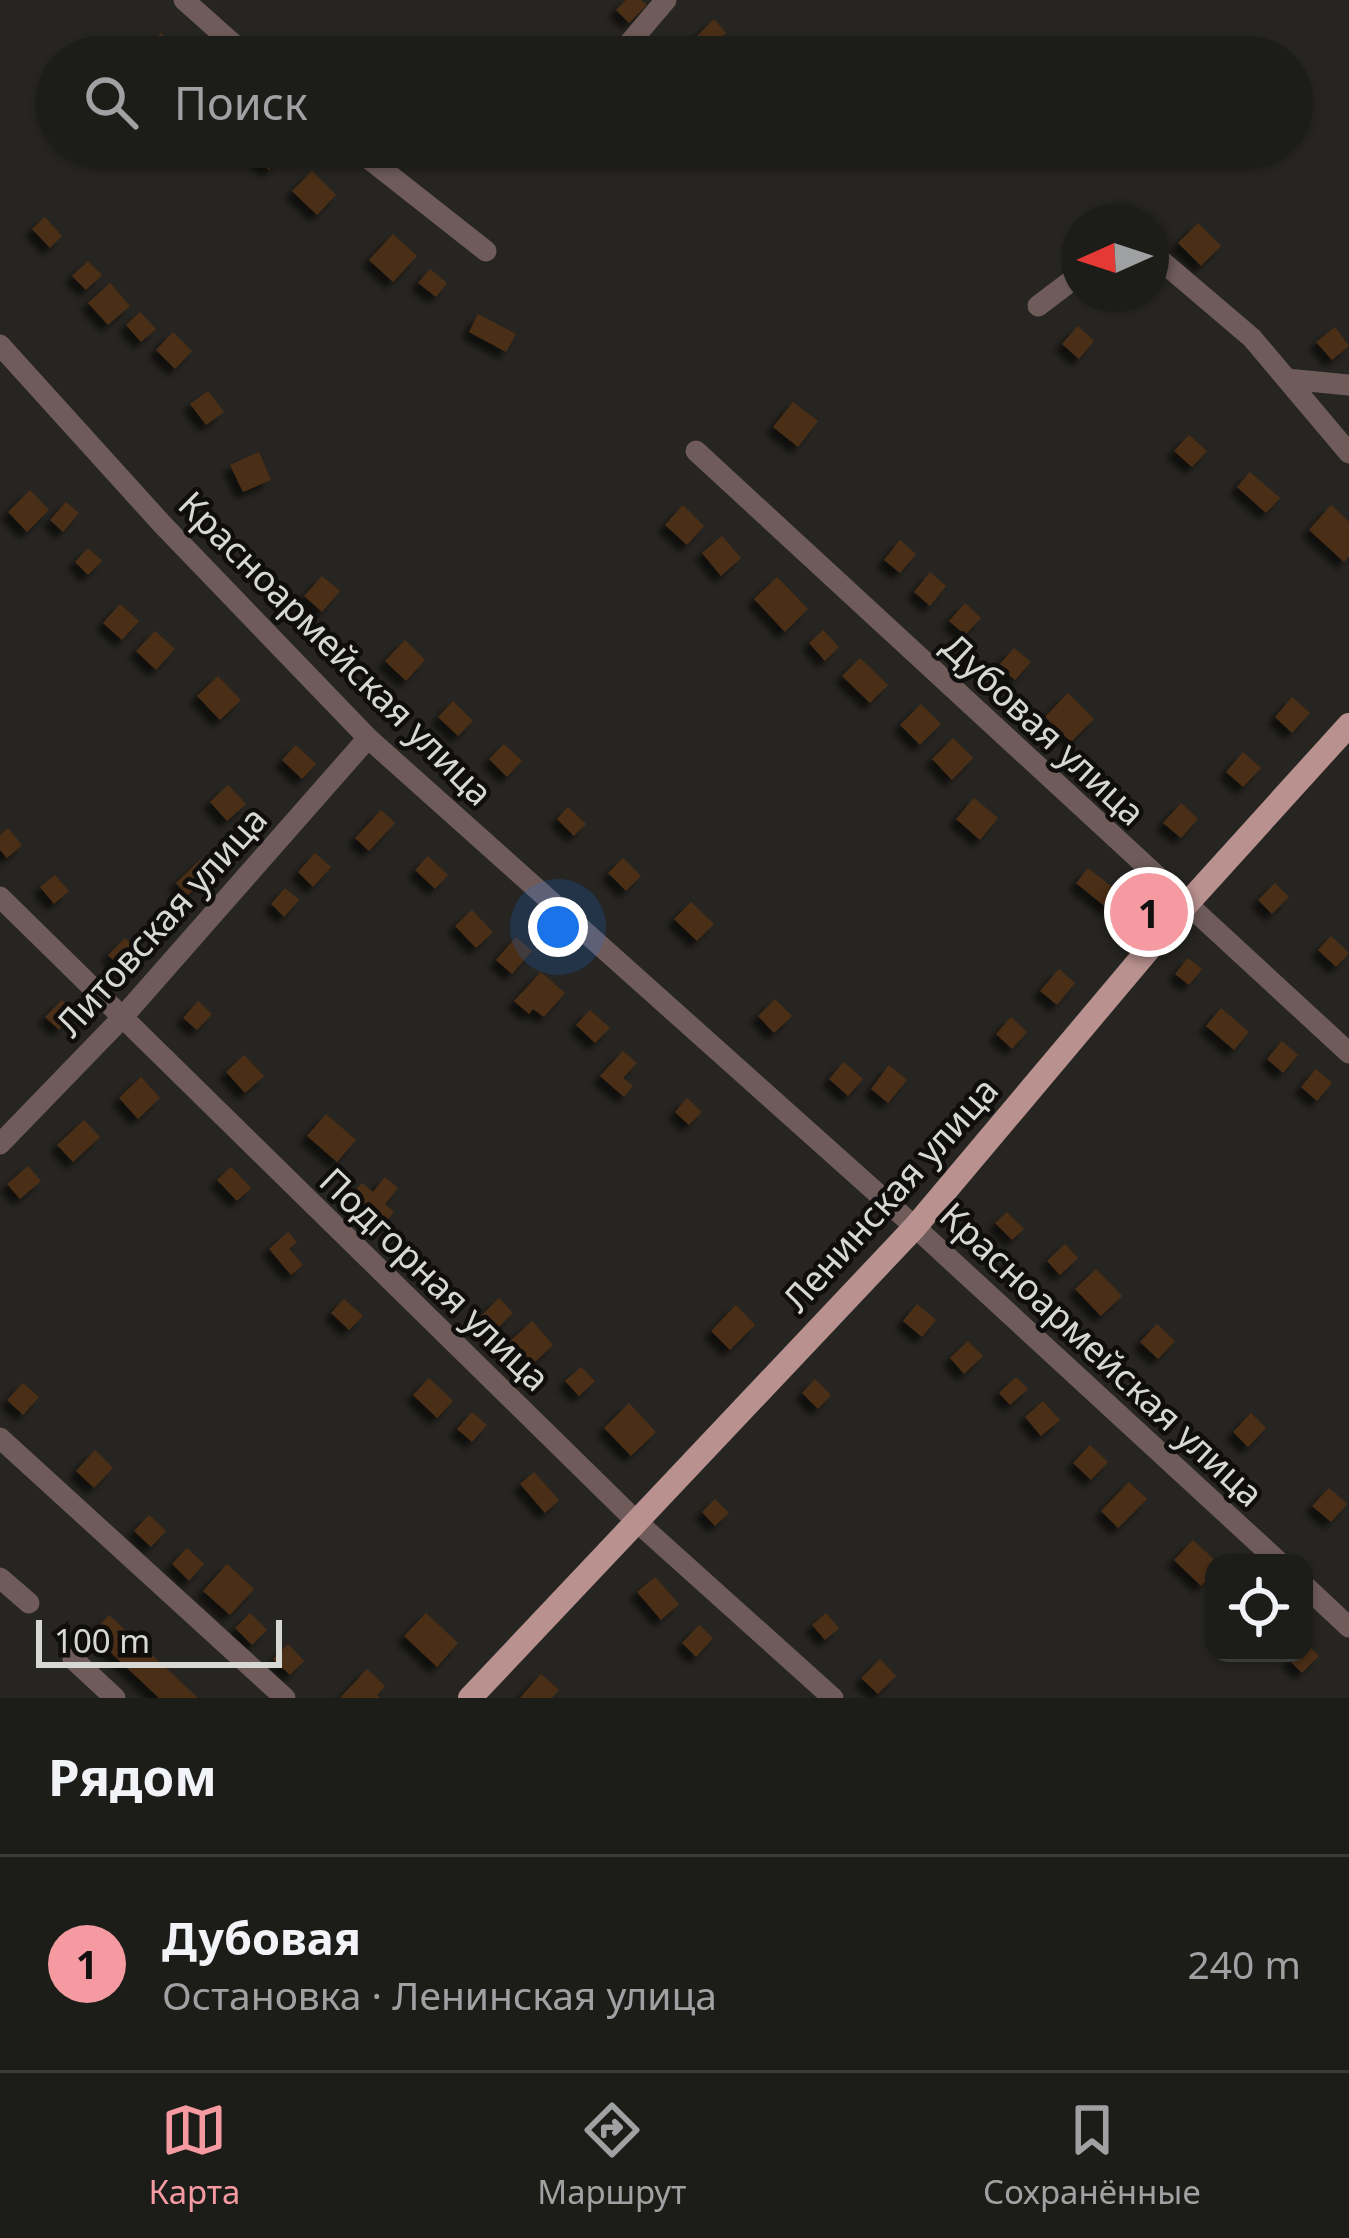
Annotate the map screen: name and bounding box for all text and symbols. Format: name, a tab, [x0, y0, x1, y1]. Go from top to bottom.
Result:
search box	[36, 36, 1313, 168]
icon: search	[78, 69, 144, 135]
text: Поиск	[174, 72, 308, 133]
north arrow	[1061, 204, 1169, 312]
street label: Красноармейская улица	[168, 480, 504, 816]
street label: Дубовая улица	[932, 622, 1156, 836]
street label: Литовская улица	[44, 795, 278, 1047]
pin: 1	[1110, 867, 1188, 957]
your location	[528, 897, 588, 957]
street label: Ленинская улица	[771, 1066, 1009, 1322]
street label: Подгорная улица	[309, 1156, 561, 1402]
street label: Красноармейская улица	[930, 1191, 1274, 1517]
map controls	[1205, 1554, 1313, 1662]
button: locate	[1205, 1554, 1313, 1662]
scale bar	[36, 1614, 282, 1667]
text: 100 m	[54, 1618, 150, 1663]
text: Рядом	[48, 1741, 217, 1811]
text: Дубовая	[162, 1907, 361, 1968]
text: 1	[76, 1937, 98, 1990]
text: 240 m	[1187, 1937, 1301, 1990]
text: Остановка · Ленинская улица	[162, 1968, 717, 2021]
tab: Карта	[148, 2097, 240, 2214]
tab: Маршрут	[537, 2097, 686, 2214]
tab: Сохранённые	[983, 2097, 1201, 2214]

